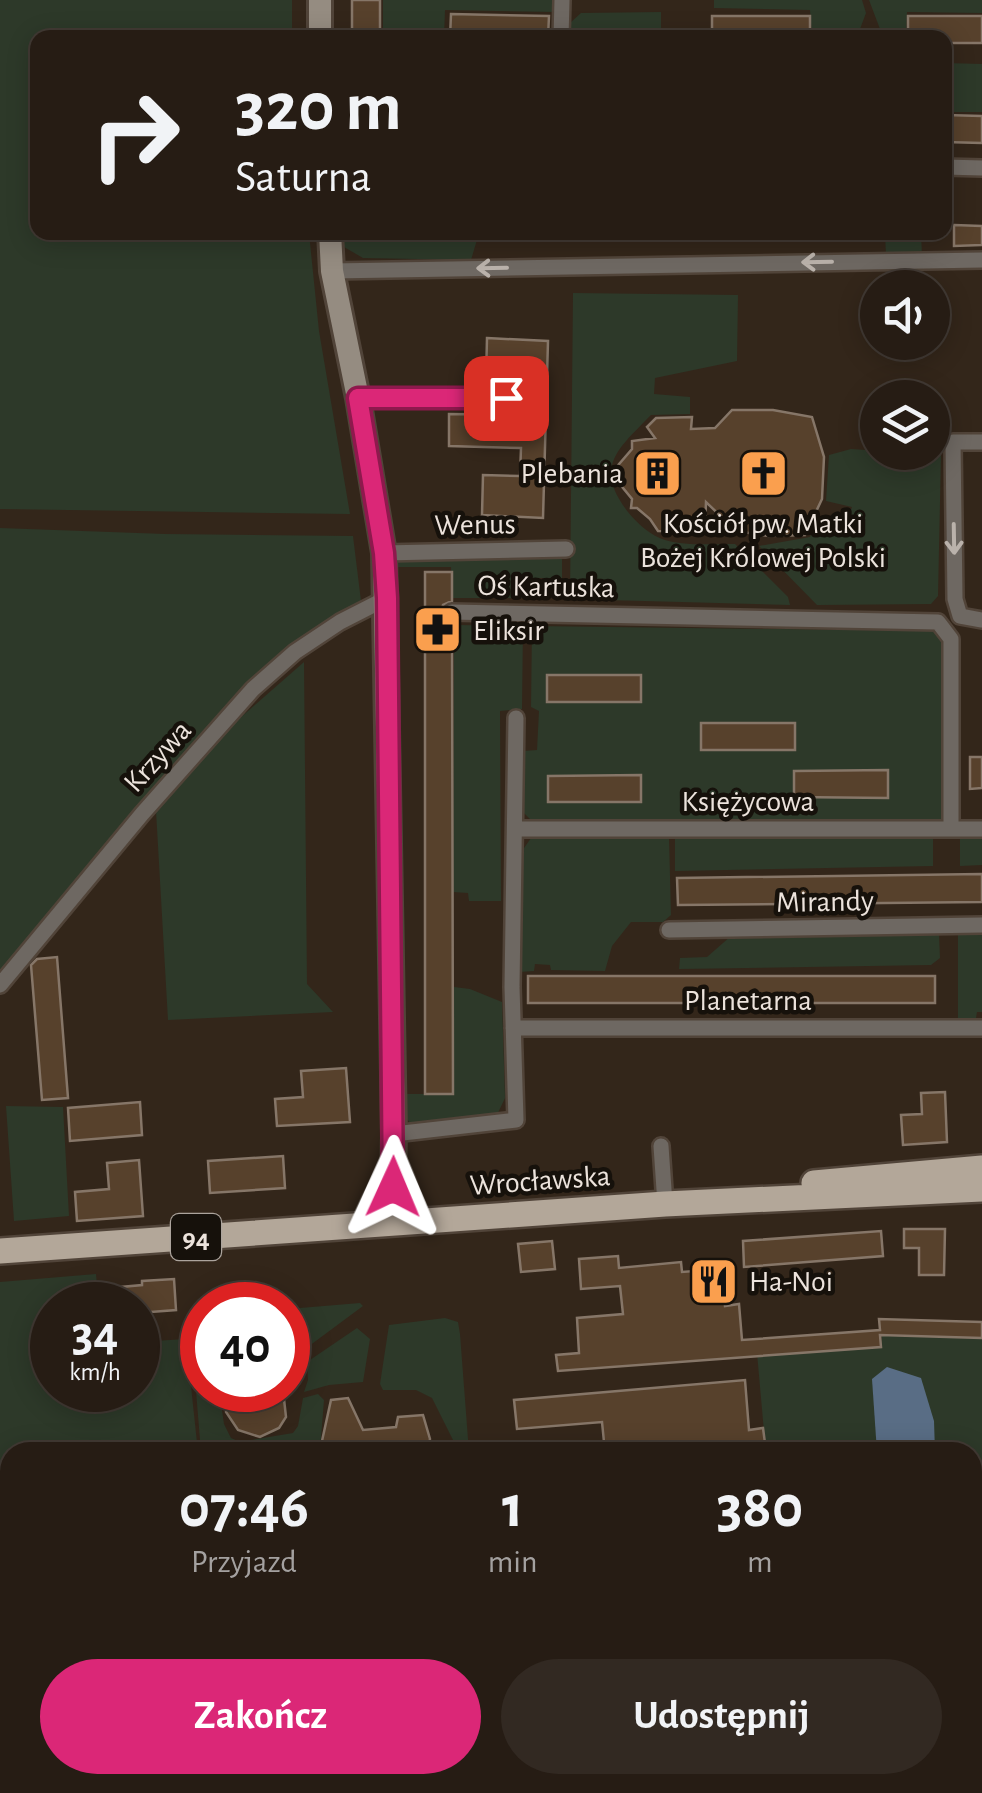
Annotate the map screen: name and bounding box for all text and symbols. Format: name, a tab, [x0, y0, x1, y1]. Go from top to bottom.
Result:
icon: right	[70, 70, 200, 200]
text: 320 m	[235, 73, 402, 143]
text: Saturna	[235, 155, 372, 200]
one-way arrow	[801, 253, 833, 272]
one-way arrow	[476, 258, 508, 277]
map controls	[860, 270, 950, 470]
button: sound	[860, 270, 950, 360]
pin	[464, 356, 549, 441]
icon: arrive	[479, 371, 534, 426]
button: layers	[860, 380, 950, 470]
building icon: Plebania	[632, 447, 684, 499]
church icon: Kościół pw. Matki Bożej Królowej Polski	[737, 448, 789, 500]
place label: Plebania	[521, 459, 623, 489]
street label: Wenus	[434, 509, 516, 541]
place label: Kościół pw. Matki Bożej Królowej Polski	[640, 509, 886, 573]
one-way arrow	[944, 522, 964, 555]
street label: Oś Kartuska	[477, 571, 615, 603]
pharmacy icon: Eliksir	[412, 604, 464, 656]
place label: Eliksir	[473, 616, 544, 646]
street label: Krzywa	[118, 715, 197, 798]
street label: Księżycowa	[682, 787, 814, 817]
street label: Mirandy	[776, 886, 874, 918]
street label: Planetarna	[684, 986, 812, 1016]
position arrow	[341, 1135, 445, 1239]
street label: Wrocławska	[469, 1161, 611, 1201]
road number: 94	[171, 1214, 221, 1260]
restaurant icon: Ha-Noi	[688, 1255, 740, 1307]
place label: Ha-Noi	[749, 1267, 833, 1297]
speed limit sign: 40	[180, 1282, 310, 1412]
text: 34	[72, 1310, 118, 1360]
text: km/h	[69, 1360, 121, 1385]
text: 07:46	[179, 1478, 309, 1538]
text: 1	[502, 1478, 523, 1538]
text: 380	[716, 1478, 803, 1538]
text: Przyjazd	[191, 1546, 297, 1578]
text: min	[488, 1546, 538, 1578]
text: m	[747, 1546, 773, 1578]
button: Zakończ	[40, 1659, 481, 1774]
button: Udostępnij	[501, 1659, 942, 1774]

